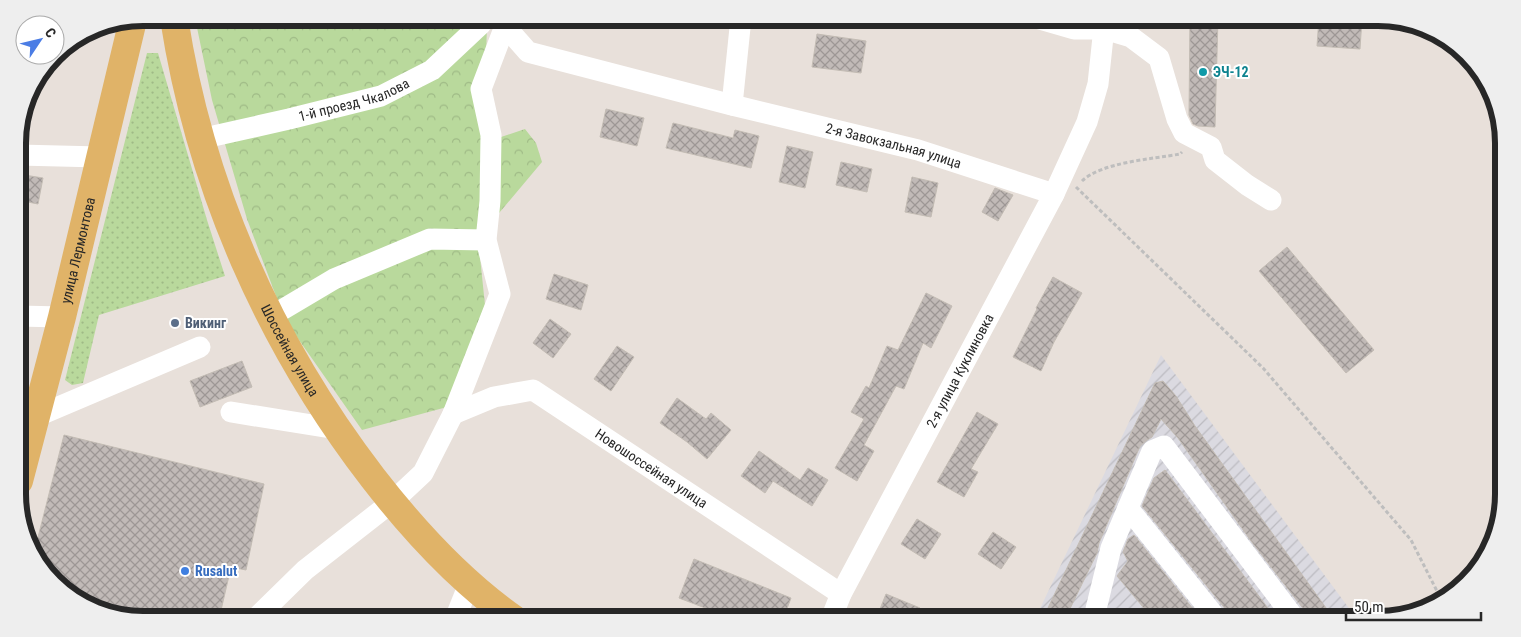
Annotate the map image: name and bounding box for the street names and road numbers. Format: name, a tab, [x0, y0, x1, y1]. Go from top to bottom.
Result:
street label: 1-й проезд Чкалова	[297, 75, 412, 124]
street label: 2-я Завокзальная улица	[824, 120, 963, 171]
street label: улица Лермонтова	[57, 196, 98, 305]
street label: Шоссейная улица	[258, 302, 322, 399]
street label: 2-я улица Куклиновка	[923, 311, 997, 430]
street label: Новошоссейная улица	[592, 426, 710, 511]

